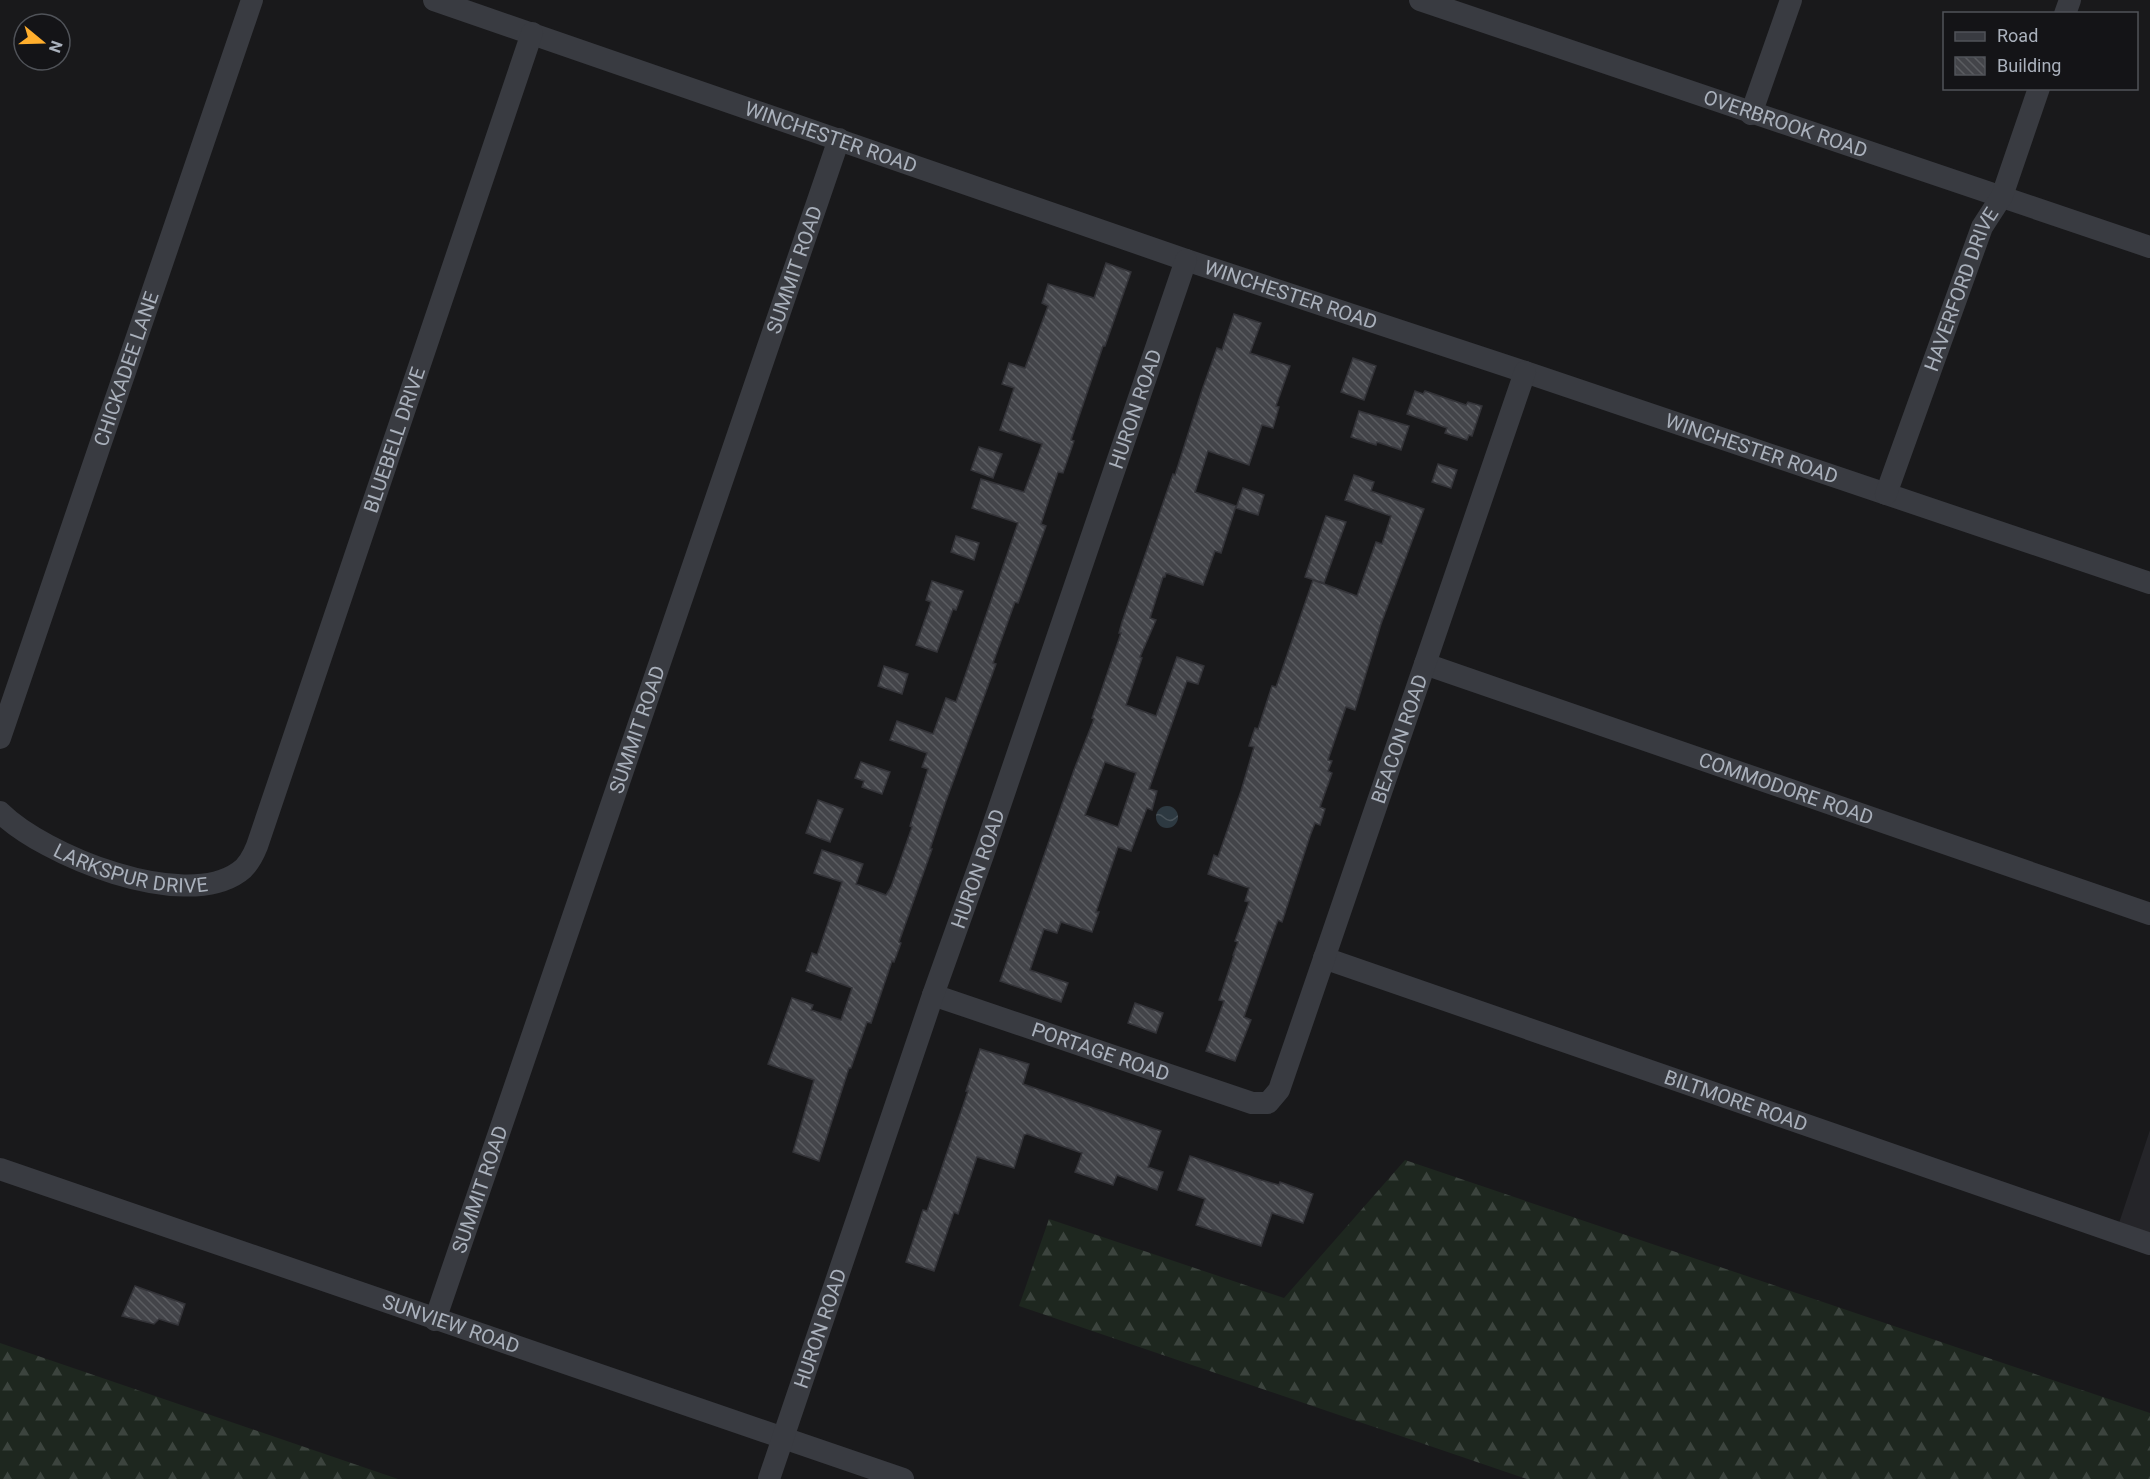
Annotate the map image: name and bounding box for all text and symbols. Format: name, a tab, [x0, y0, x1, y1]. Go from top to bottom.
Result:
north arrow	[12, 12, 72, 72]
legend	[1943, 12, 2138, 90]
text: Road	[1997, 25, 2038, 46]
text: N	[45, 38, 67, 55]
text: Building	[1997, 55, 2061, 76]
street label: OVERBROOK ROAD	[1700, 85, 1871, 163]
street label: WINCHESTER ROAD	[742, 96, 920, 178]
street label: SUMMIT ROAD	[761, 203, 827, 337]
street label: HAVERFORD DRIVE	[1919, 203, 2003, 374]
street label: WINCHESTER ROAD	[1201, 255, 1380, 334]
street label: CHICKADEE LANE	[89, 288, 164, 449]
street label: HURON ROAD	[1104, 346, 1167, 472]
street label: BLUEBELL DRIVE	[359, 364, 430, 516]
street label: WINCHESTER ROAD	[1662, 408, 1841, 489]
street label: SUMMIT ROAD	[604, 663, 670, 797]
street label: BEACON ROAD	[1366, 671, 1433, 807]
street label: COMMODORE ROAD	[1696, 747, 1877, 830]
street label: HURON ROAD	[946, 806, 1010, 932]
street label: LARKSPUR DRIVE	[50, 838, 209, 898]
street label: PORTAGE ROAD	[1029, 1017, 1173, 1086]
street label: BILTMORE ROAD	[1661, 1065, 1811, 1137]
street label: SUMMIT ROAD	[447, 1122, 513, 1256]
street label: HURON ROAD	[789, 1266, 851, 1391]
street label: SUNVIEW ROAD	[379, 1289, 523, 1359]

